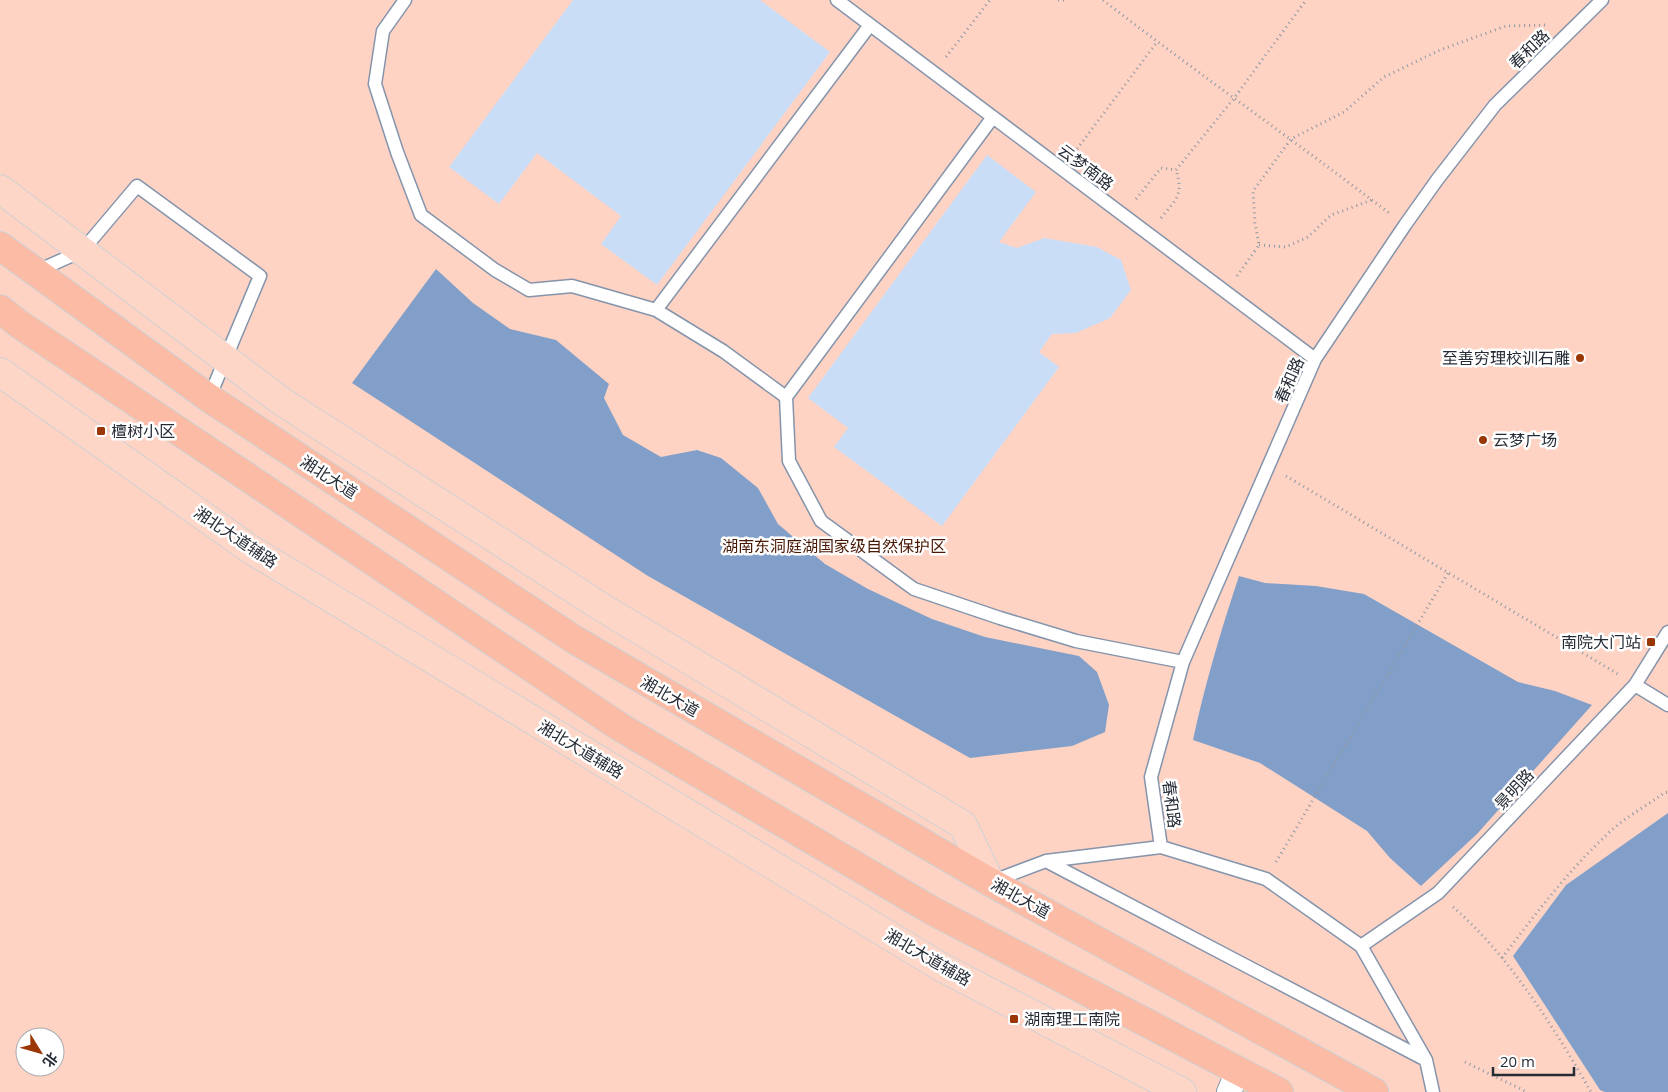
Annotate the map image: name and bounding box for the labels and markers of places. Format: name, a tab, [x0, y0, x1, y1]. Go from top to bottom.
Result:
place label: 至善穷理校训石雕	[1442, 347, 1570, 369]
marker: 至善穷理校训石雕	[1574, 352, 1586, 364]
place label: 檀树小区	[111, 420, 175, 442]
marker: 檀树小区	[95, 425, 107, 437]
place label: 云梦广场	[1493, 429, 1557, 451]
marker: 云梦广场	[1477, 434, 1489, 446]
place label: 南院大门站	[1561, 631, 1641, 653]
marker: 南院大门站	[1645, 636, 1657, 648]
place label: 湖南理工南院	[1024, 1008, 1120, 1030]
marker: 湖南理工南院	[1008, 1013, 1020, 1025]

